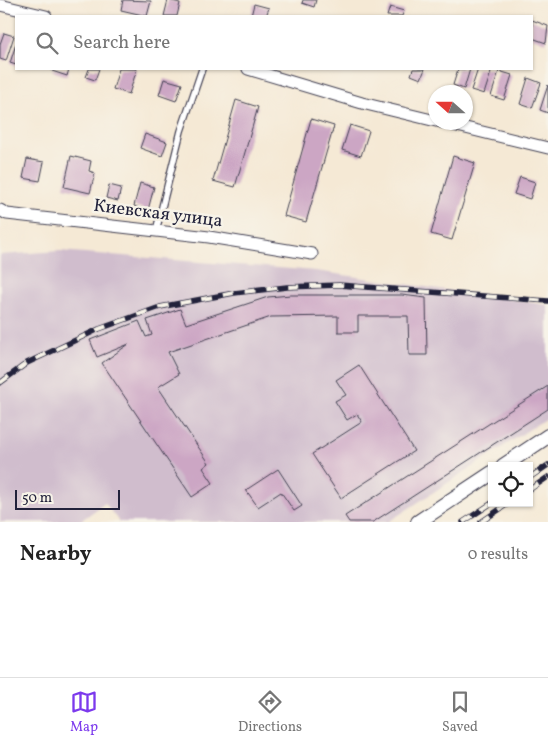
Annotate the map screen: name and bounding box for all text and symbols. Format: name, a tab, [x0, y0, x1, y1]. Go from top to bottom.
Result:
search box	[15, 15, 533, 70]
icon: search	[33, 29, 61, 57]
text: Search here	[73, 30, 170, 56]
north arrow	[428, 85, 473, 130]
street label: Киевская улица	[92, 194, 224, 234]
map controls	[488, 462, 533, 507]
button: locate	[488, 462, 533, 507]
scale bar	[15, 487, 120, 510]
text: 50 m	[22, 489, 52, 508]
text: Nearby	[20, 540, 91, 569]
text: 0 results	[468, 544, 528, 566]
tab: Map	[70, 688, 98, 737]
tab: Directions	[238, 688, 302, 737]
tab: Saved	[442, 688, 478, 737]

